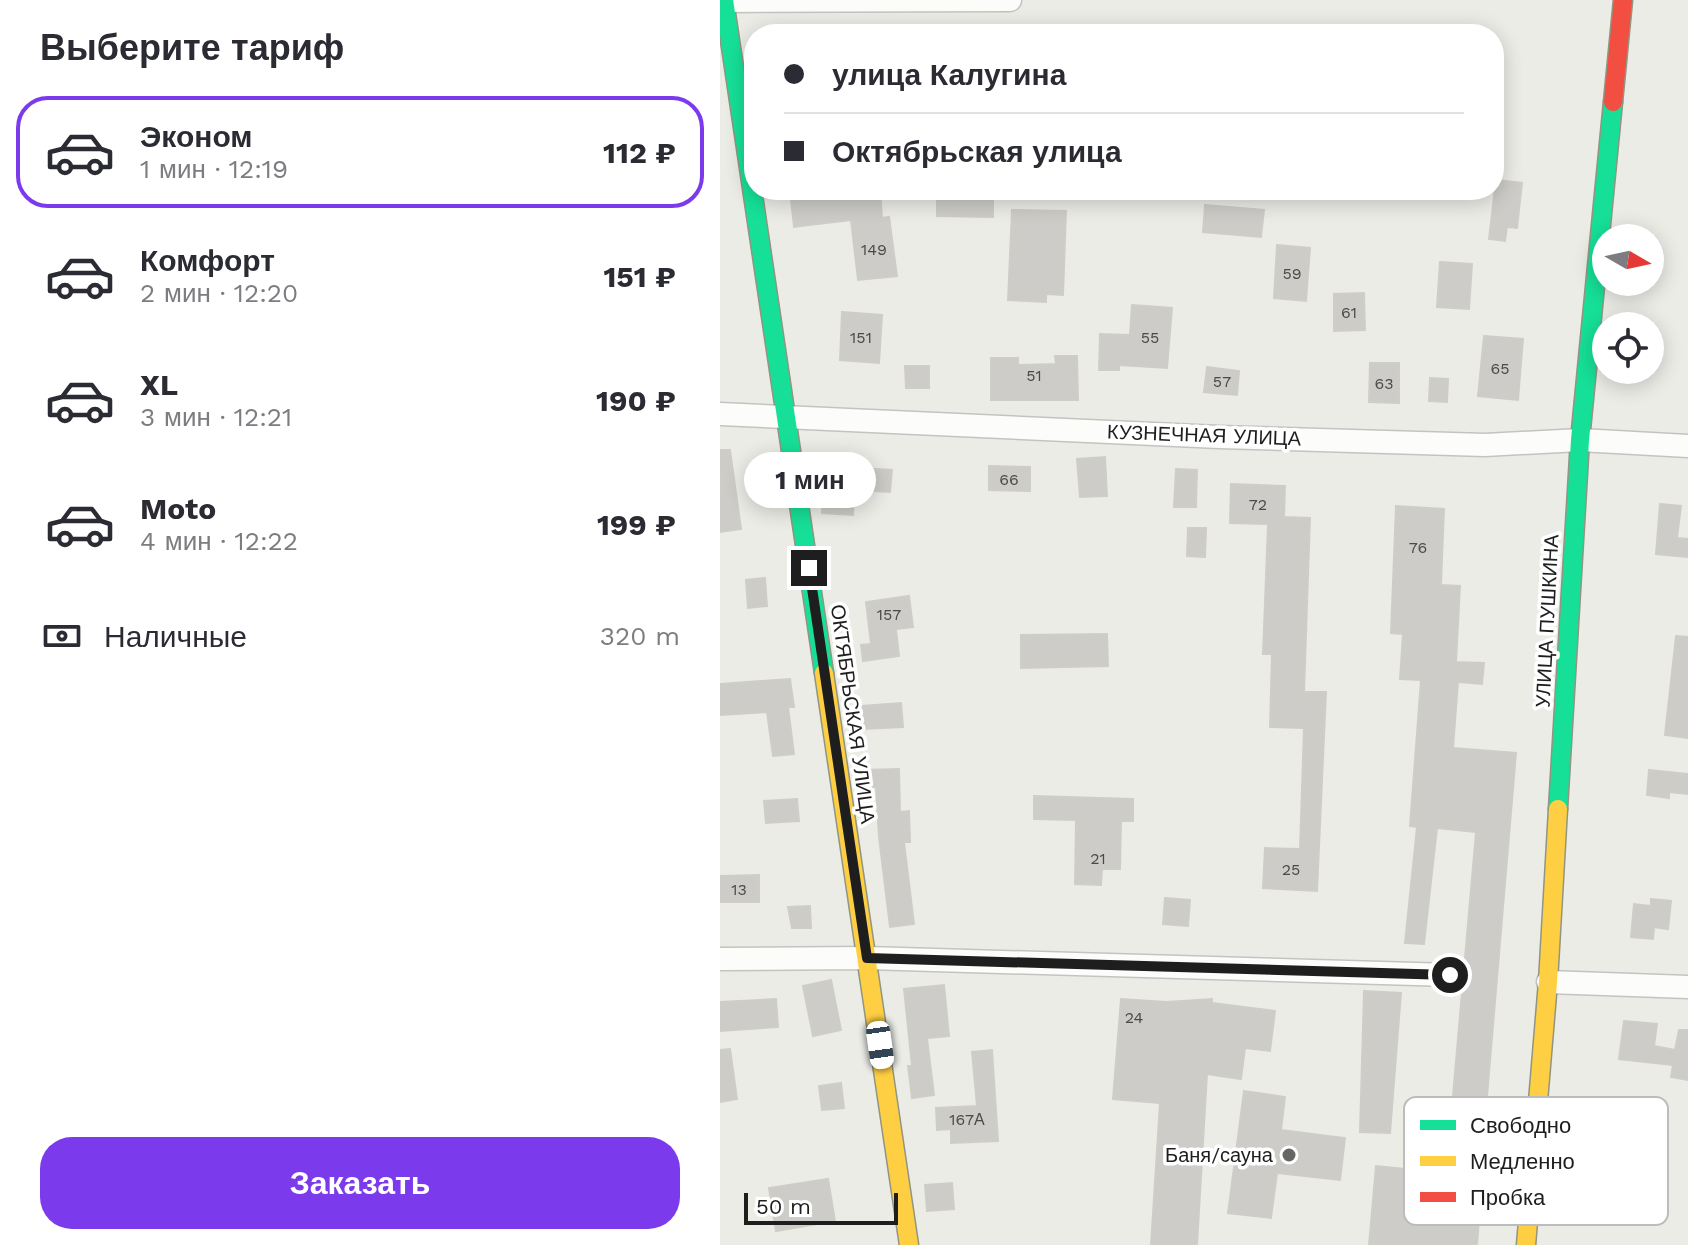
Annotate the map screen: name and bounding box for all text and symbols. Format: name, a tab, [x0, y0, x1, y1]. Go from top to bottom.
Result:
text: Выберите тариф	[40, 27, 344, 69]
text: улица Калугина	[832, 57, 1066, 92]
icon: car	[44, 116, 116, 188]
text: Эконом	[140, 119, 253, 154]
text: Октябрьская улица	[832, 134, 1122, 169]
text: 112 ₽	[603, 135, 676, 170]
text: 1 мин · 12:19	[140, 154, 288, 184]
north arrow	[1592, 224, 1664, 296]
map controls	[1592, 224, 1664, 384]
icon: car	[44, 240, 116, 312]
house number: 149	[861, 240, 887, 259]
text: Комфорт	[140, 243, 275, 278]
text: 151 ₽	[603, 259, 676, 294]
house number: 59	[1282, 264, 1302, 283]
text: 2 мин · 12:20	[140, 278, 298, 308]
house number: 61	[1341, 303, 1357, 322]
button: locate	[1592, 312, 1664, 384]
house number: 151	[850, 328, 872, 347]
house number: 55	[1141, 328, 1159, 347]
house number: 65	[1490, 359, 1510, 378]
icon: car	[44, 364, 116, 436]
house number: 51	[1026, 366, 1042, 385]
text: XL	[140, 367, 178, 402]
house number: 57	[1213, 372, 1231, 391]
house number: 63	[1374, 374, 1394, 393]
text: 190 ₽	[596, 383, 676, 418]
text: 3 мин · 12:21	[140, 402, 292, 432]
street label: КУЗНЕЧНАЯ УЛИЦА	[1107, 420, 1302, 450]
callout: 1 мин	[743, 452, 875, 508]
text: 1 мин	[775, 465, 845, 495]
house number: 66	[999, 470, 1019, 489]
icon: car	[44, 488, 116, 560]
text: Moto	[140, 491, 216, 526]
house number: 72	[1249, 495, 1267, 514]
text: 199 ₽	[597, 507, 676, 542]
text: 4 мин · 12:22	[140, 526, 298, 556]
street label: УЛИЦА ПУШКИНА	[1530, 533, 1564, 708]
house number: 76	[1409, 538, 1427, 557]
route end	[791, 550, 827, 586]
street label: ОКТЯБРЬСКАЯ УЛИЦА	[826, 603, 880, 826]
house number: 157	[877, 605, 901, 624]
icon: cash	[40, 614, 84, 658]
text: Наличные	[104, 619, 247, 654]
text: 320 m	[600, 621, 680, 651]
house number: 21	[1090, 849, 1106, 868]
house number: 25	[1282, 860, 1300, 879]
house number: 13	[731, 880, 747, 899]
route start	[1432, 957, 1468, 993]
house number: 24	[1125, 1008, 1144, 1027]
car	[865, 1020, 895, 1070]
legend	[1404, 1097, 1668, 1225]
house number: 167А	[949, 1110, 985, 1129]
text: Свободно	[1470, 1113, 1571, 1138]
button: Заказать	[40, 1137, 680, 1229]
place label: Баня/сауна	[1165, 1143, 1274, 1167]
marker: Баня/сауна	[1280, 1146, 1298, 1164]
text: Медленно	[1470, 1149, 1575, 1174]
text: Пробка	[1470, 1185, 1546, 1210]
scale bar	[744, 1189, 898, 1225]
text: 50 m	[756, 1194, 811, 1219]

